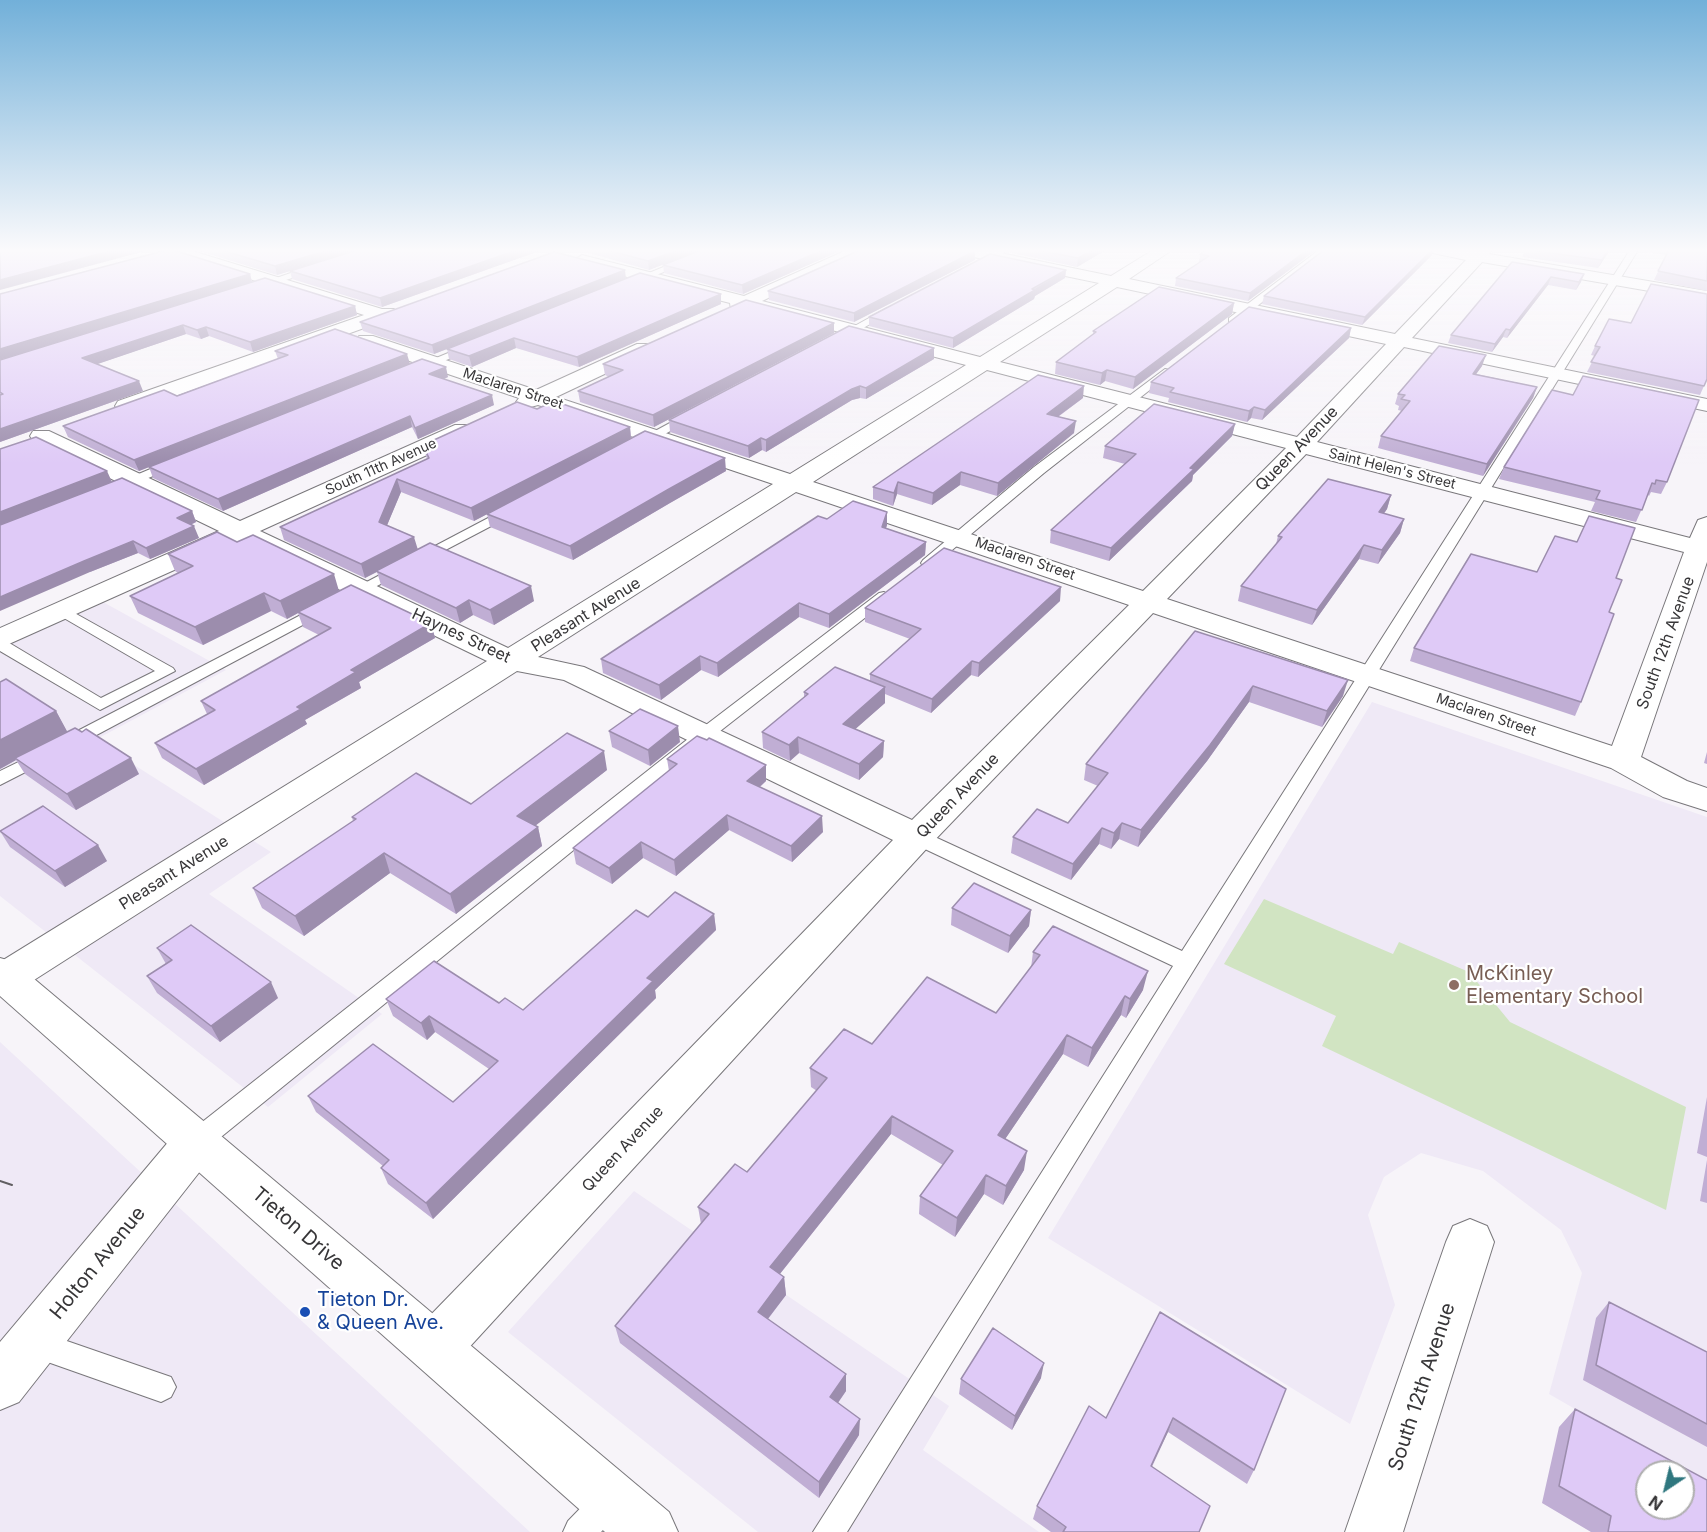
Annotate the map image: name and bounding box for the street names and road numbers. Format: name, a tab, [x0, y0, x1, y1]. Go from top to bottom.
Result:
street label: Maclaren Street	[461, 365, 565, 413]
street label: Queen Avenue	[1252, 403, 1342, 495]
street label: South 11th Avenue	[323, 435, 439, 499]
street label: Saint Helen's Street	[1327, 445, 1457, 493]
street label: Maclaren Street	[973, 534, 1077, 584]
street label: Pleasant Avenue	[528, 574, 644, 656]
street label: South 12th Avenue	[1633, 574, 1699, 712]
street label: Haynes Street	[409, 605, 513, 667]
street label: Maclaren Street	[1434, 690, 1538, 740]
street label: Queen Avenue	[913, 750, 1003, 842]
street label: Pleasant Avenue	[116, 832, 232, 914]
street label: Queen Avenue	[578, 1102, 668, 1196]
street label: Tieton Drive	[247, 1182, 349, 1276]
street label: Holton Avenue	[45, 1202, 151, 1324]
street label: South 12th Avenue	[1384, 1300, 1460, 1474]

